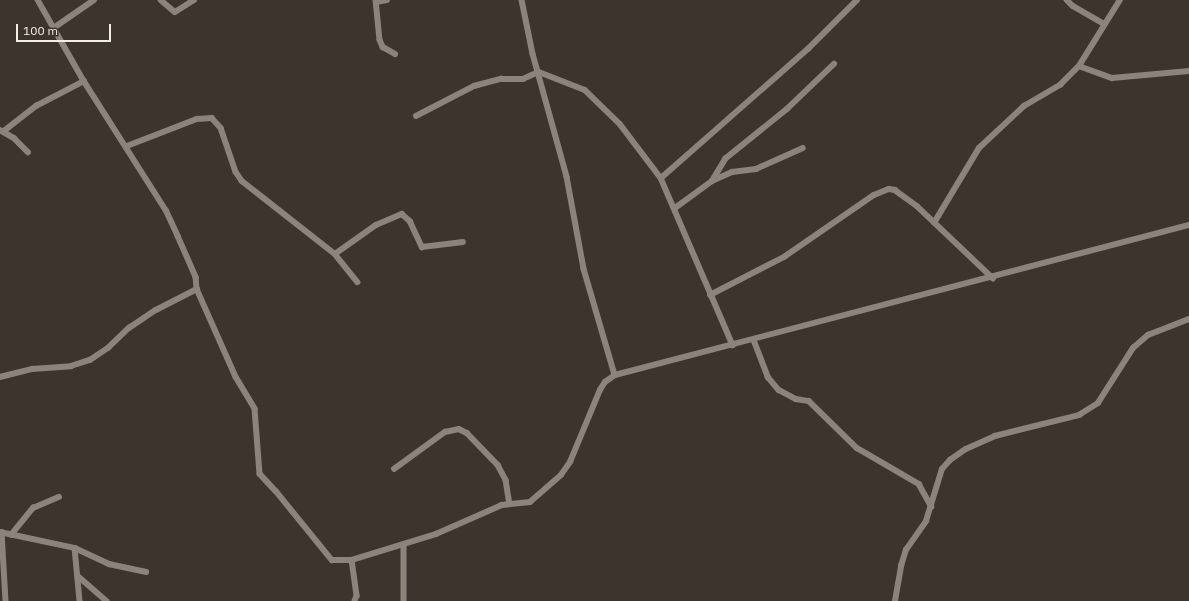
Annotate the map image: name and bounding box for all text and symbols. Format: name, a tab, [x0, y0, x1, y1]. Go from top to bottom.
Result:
scale bar	[18, 16, 113, 42]
text: 100 m	[23, 23, 58, 38]

